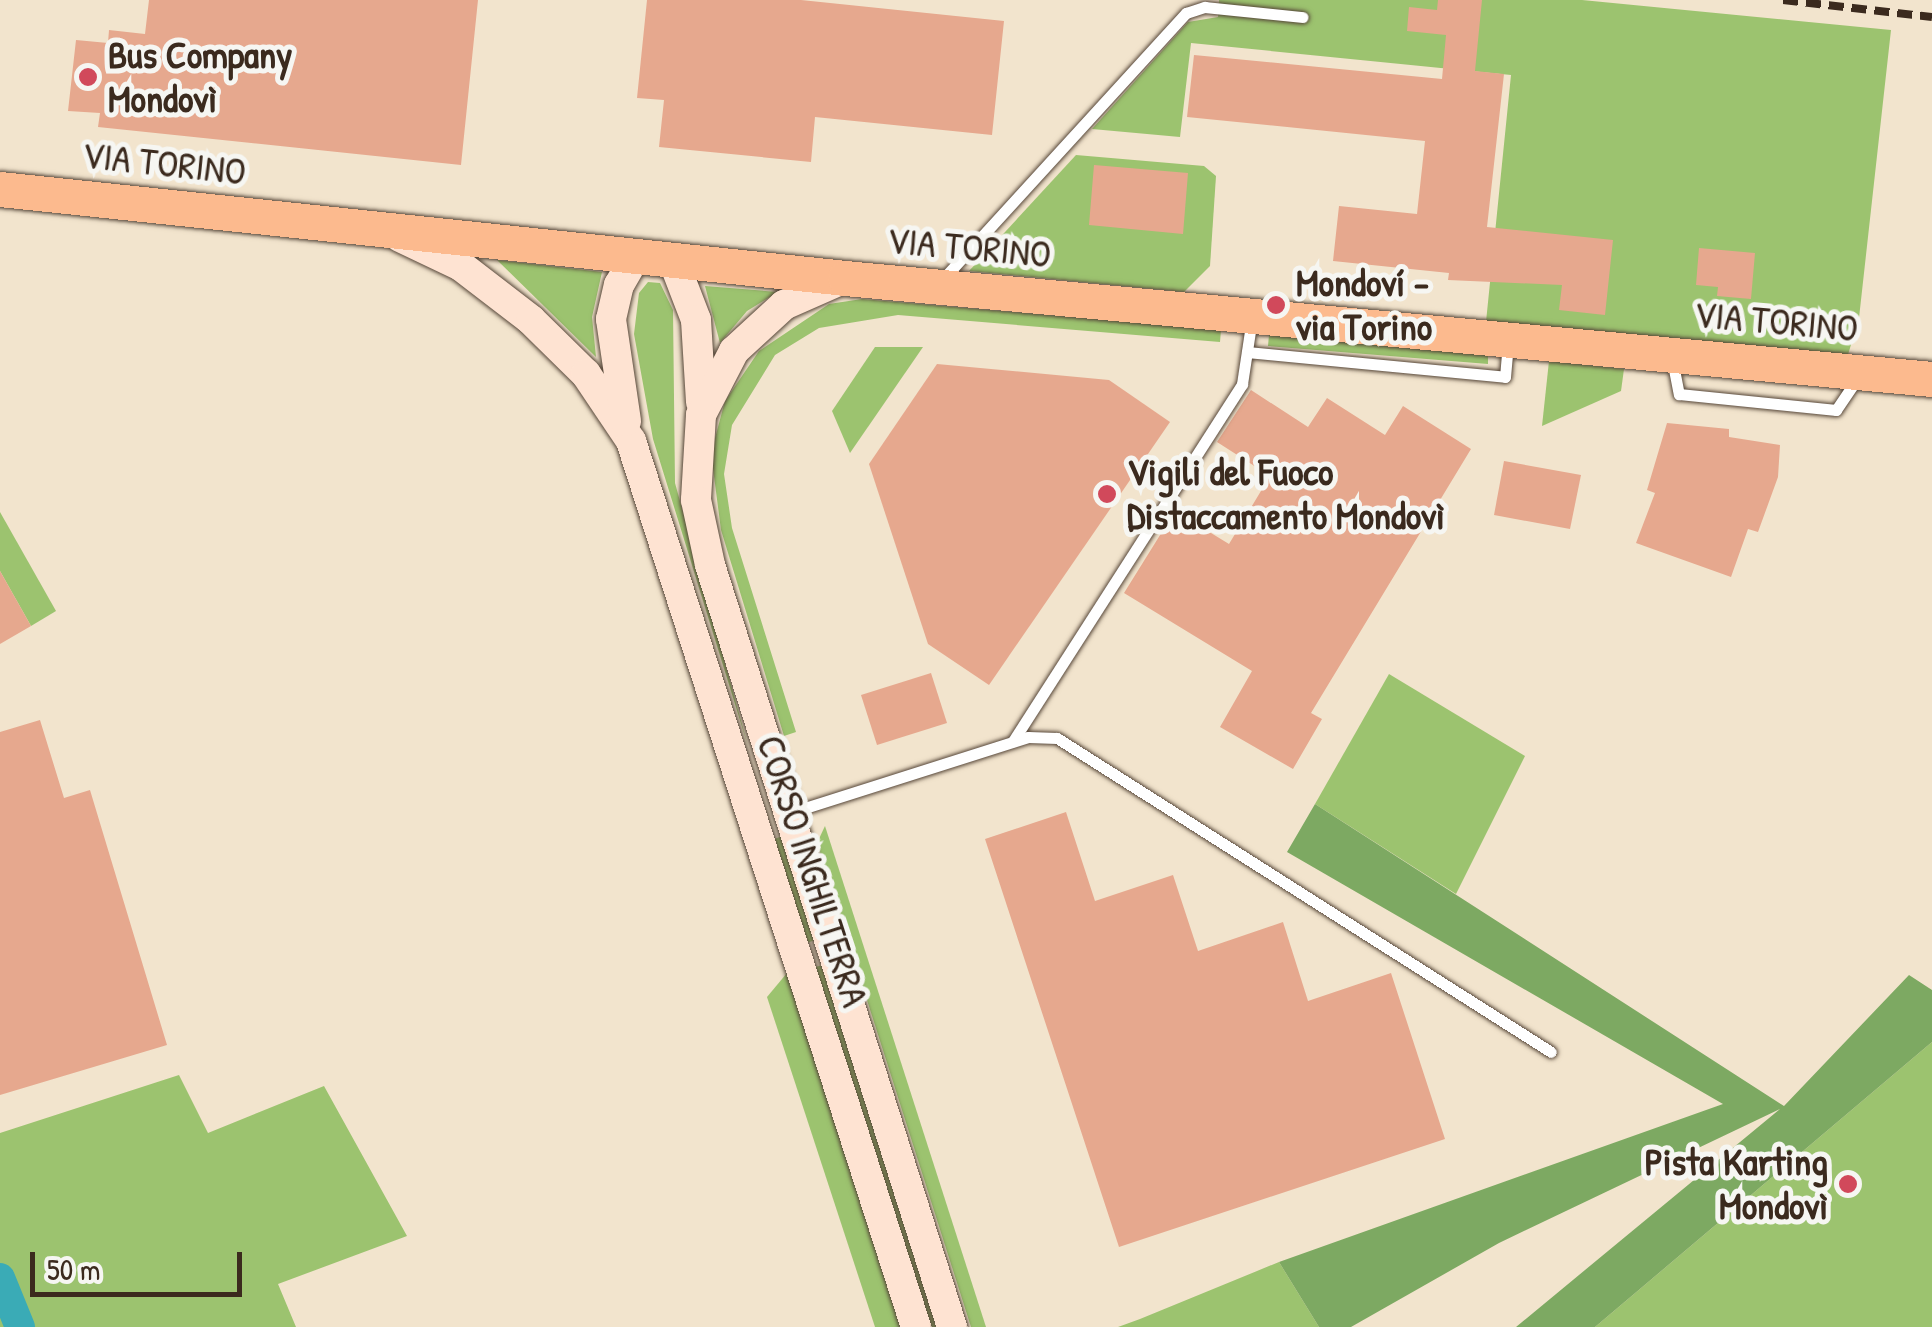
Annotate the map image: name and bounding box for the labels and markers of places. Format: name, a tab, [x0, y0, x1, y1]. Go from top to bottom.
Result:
place label: Bus Company Mondovì	[108, 32, 292, 121]
marker: Bus Company Mondovì	[77, 66, 99, 88]
place label: Mondoví - via Torino	[1296, 260, 1432, 350]
marker: Mondoví - via Torino	[1265, 294, 1287, 316]
place label: Vigili del Fuoco Distaccamento Mondovì	[1127, 449, 1445, 538]
marker: Vigili del Fuoco Distaccamento Mondovì	[1096, 483, 1118, 505]
place label: Pista Karting Mondovì	[1645, 1139, 1828, 1228]
marker: Pista Karting Mondovì	[1837, 1173, 1859, 1195]

